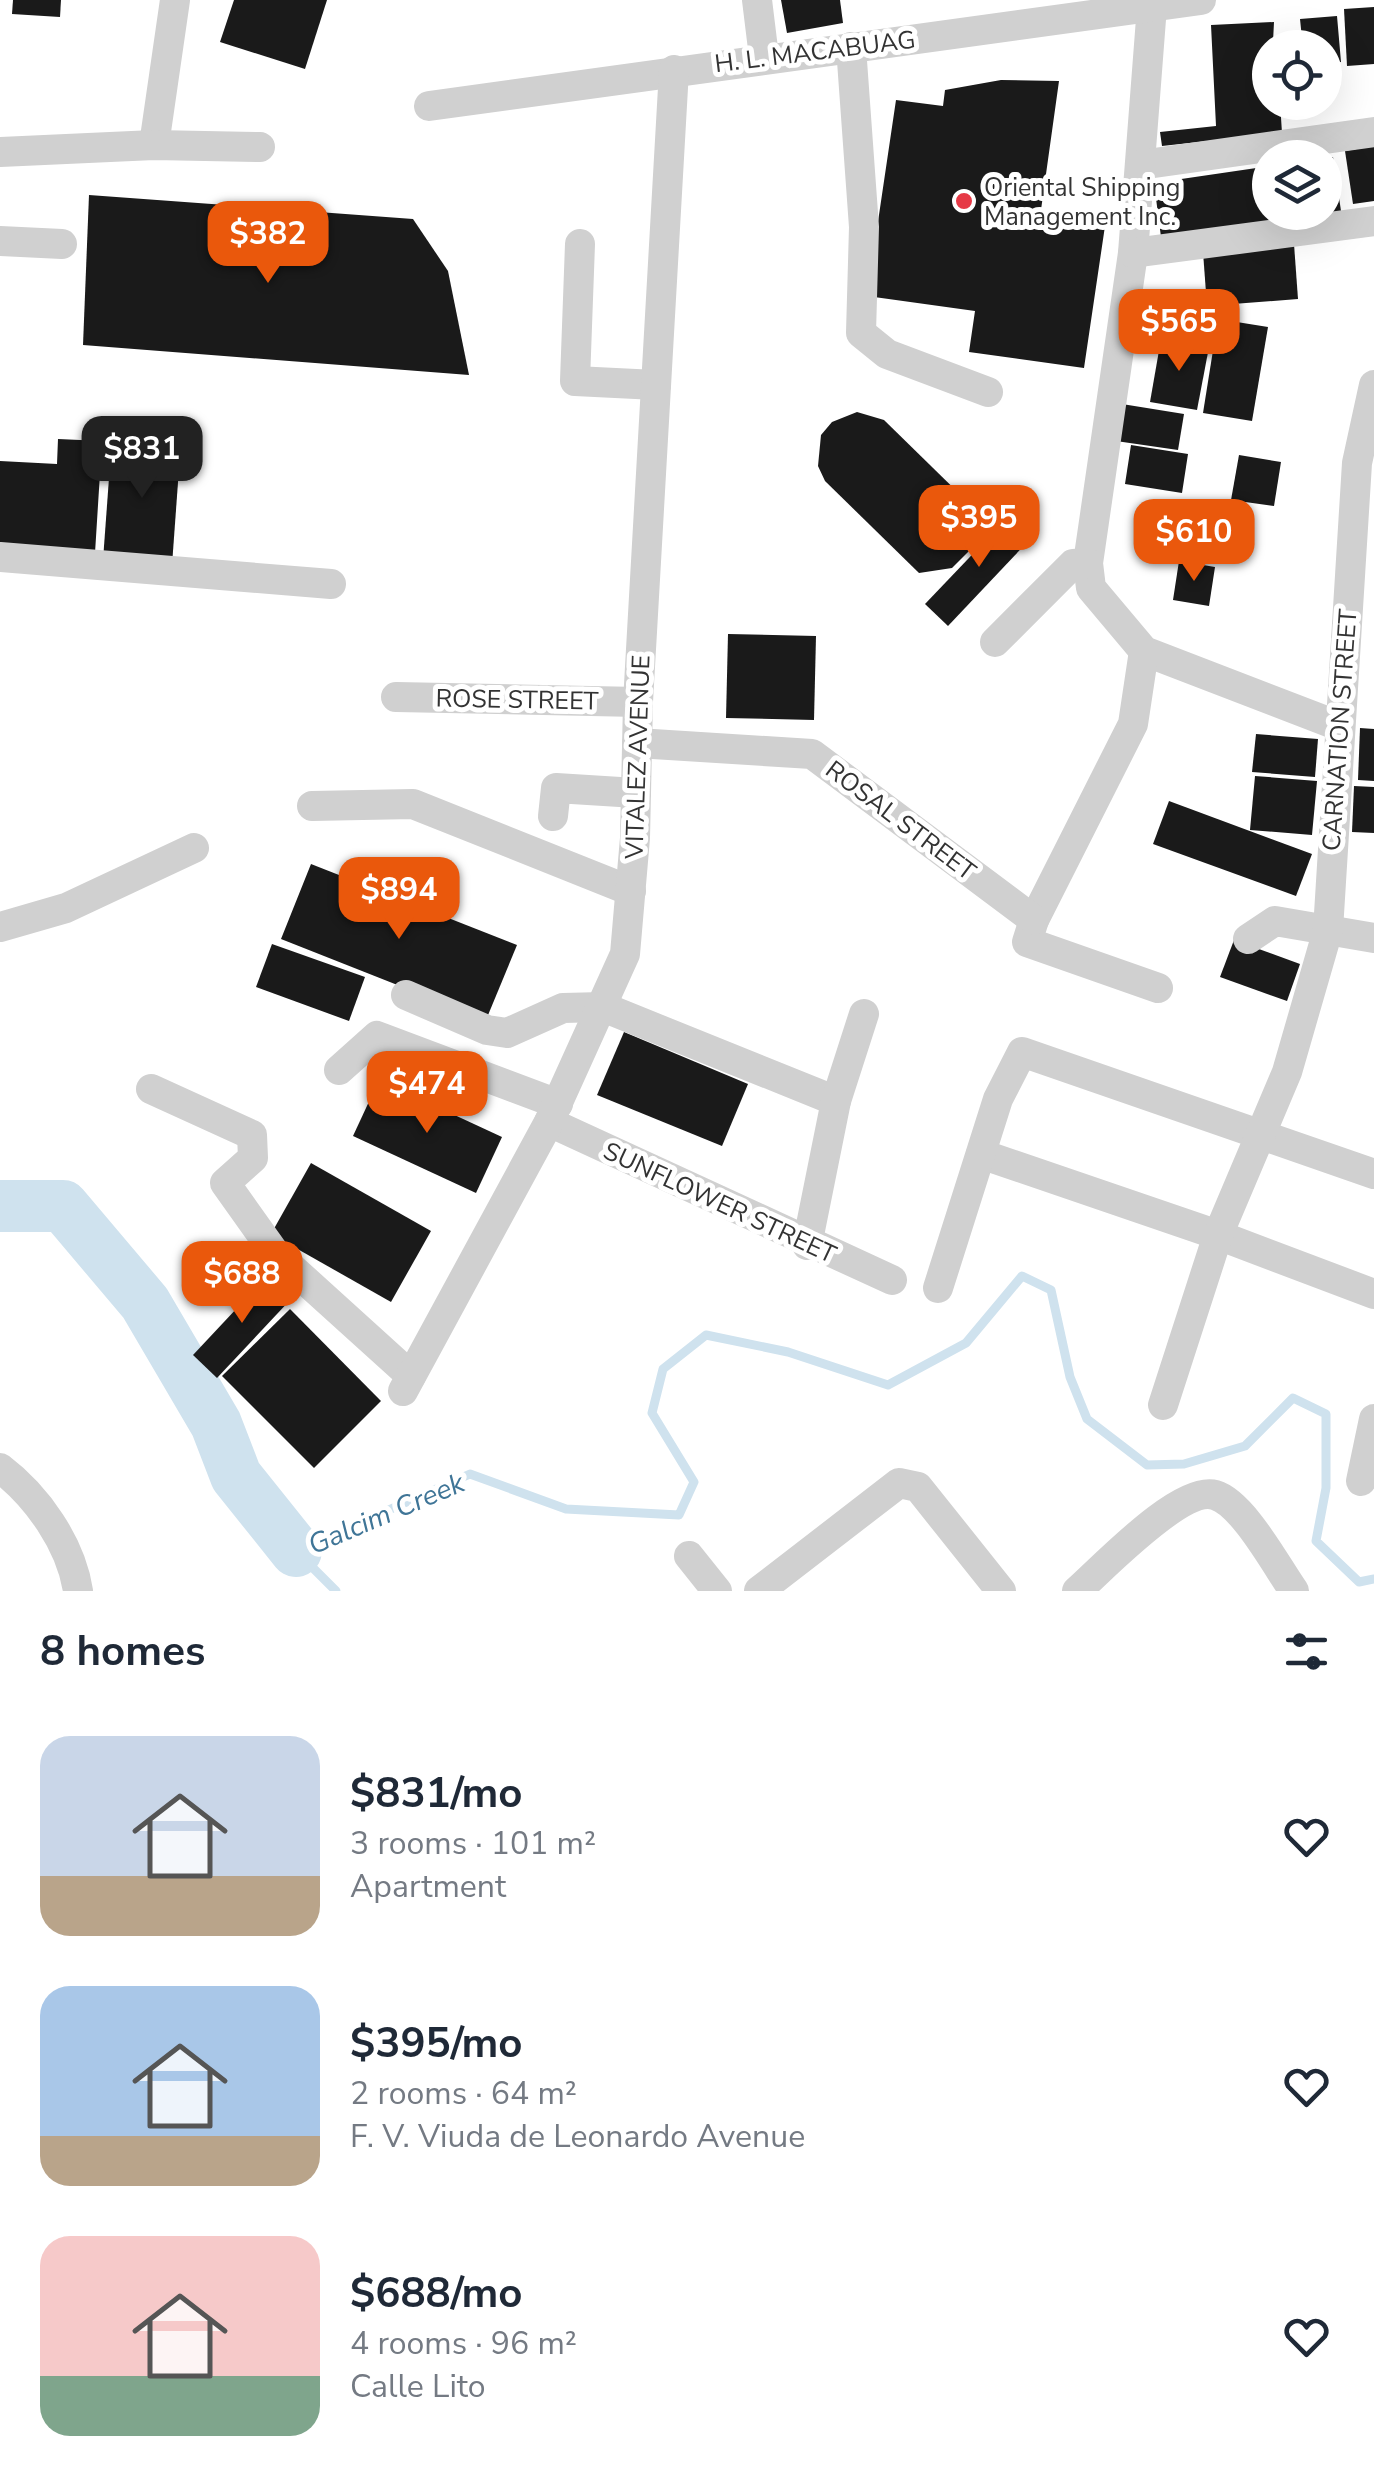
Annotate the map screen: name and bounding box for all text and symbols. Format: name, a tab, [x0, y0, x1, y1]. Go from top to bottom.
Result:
street label: H. L. MACABUAG	[713, 23, 917, 81]
map controls	[1252, 30, 1342, 230]
button: locate	[1252, 30, 1342, 120]
button: layers	[1252, 140, 1342, 230]
place label: Oriental Shipping Management Inc.	[984, 171, 1180, 234]
marker: Oriental Shipping Management Inc.	[953, 190, 975, 212]
pin: $382	[209, 201, 327, 286]
text: $382	[230, 212, 306, 255]
pin: $565	[1120, 289, 1238, 374]
text: $565	[1141, 300, 1217, 343]
pin: $831	[83, 416, 201, 501]
text: $831	[104, 427, 180, 470]
pin: $395	[920, 485, 1038, 570]
text: $395	[941, 496, 1017, 539]
pin: $610	[1135, 499, 1253, 584]
text: $610	[1156, 510, 1232, 553]
street label: CARNATION STREET	[1315, 608, 1365, 852]
street label: VITALEZ AVENUE	[617, 654, 659, 861]
street label: ROSE STREET	[435, 682, 599, 718]
street label: ROSAL STREET	[818, 753, 982, 889]
pin: $894	[340, 857, 458, 942]
text: $894	[361, 868, 437, 911]
pin: $474	[368, 1051, 486, 1136]
text: $474	[389, 1062, 465, 1105]
street label: SUNFLOWER STREET	[598, 1134, 841, 1272]
pin: $688	[183, 1241, 301, 1326]
text: $688	[204, 1252, 280, 1295]
water label: Galcim Creek	[302, 1464, 471, 1564]
text: 8 homes	[40, 1623, 205, 1680]
icon: filters	[1279, 1624, 1334, 1679]
text: $831/mo	[350, 1765, 522, 1822]
icon: home	[120, 1776, 240, 1896]
icon: heart	[1279, 1809, 1334, 1864]
text: 3 rooms · 101 m²	[350, 1822, 596, 1865]
text: Apartment	[350, 1865, 506, 1908]
text: $395/mo	[350, 2015, 522, 2072]
icon: home	[120, 2026, 240, 2146]
icon: heart	[1279, 2059, 1334, 2114]
text: 2 rooms · 64 m²	[350, 2072, 577, 2115]
text: F. V. Viuda de Leonardo Avenue	[350, 2115, 805, 2158]
text: $688/mo	[350, 2265, 522, 2322]
icon: home	[120, 2276, 240, 2396]
icon: heart	[1279, 2309, 1334, 2364]
text: 4 rooms · 96 m²	[350, 2322, 577, 2365]
text: Calle Lito	[350, 2365, 486, 2408]

